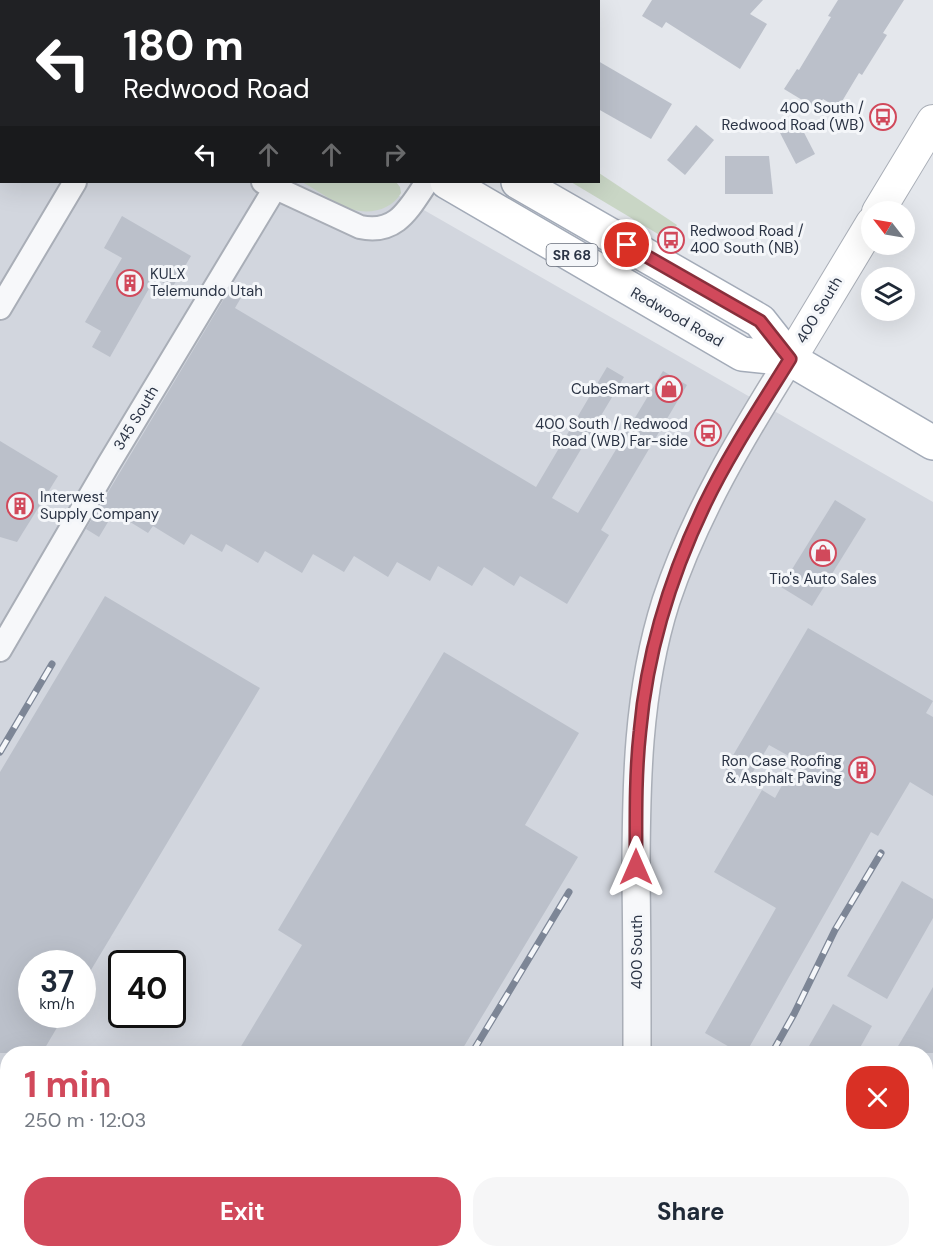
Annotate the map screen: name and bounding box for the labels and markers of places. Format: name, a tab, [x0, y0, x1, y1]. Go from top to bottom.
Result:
place label: 400 South / Redwood Road (WB)	[722, 98, 864, 135]
bus stop icon: 400 South / Redwood Road (WB)	[868, 102, 898, 132]
pin	[601, 219, 652, 270]
place label: Redwood Road / 400 South (NB)	[690, 221, 804, 258]
bus stop icon: Redwood Road / 400 South (NB)	[656, 225, 686, 255]
place label: KULX Telemundo Utah	[150, 264, 263, 301]
building icon: KULX Telemundo Utah	[115, 268, 145, 298]
shop icon: CubeSmart	[654, 374, 684, 404]
place label: CubeSmart	[571, 379, 650, 399]
place label: 400 South / Redwood Road (WB) Far-side	[535, 414, 688, 451]
bus stop icon: 400 South / Redwood Road (WB) Far-side	[693, 418, 723, 448]
place label: Interwest Supply Company	[40, 487, 160, 524]
building icon: Interwest Supply Company	[5, 491, 35, 521]
shop icon: Tio's Auto Sales	[808, 538, 838, 568]
place label: Tio's Auto Sales	[769, 569, 877, 589]
place label: Ron Case Roofing & Asphalt Paving	[721, 751, 842, 788]
building icon: Ron Case Roofing & Asphalt Paving	[847, 755, 877, 785]

